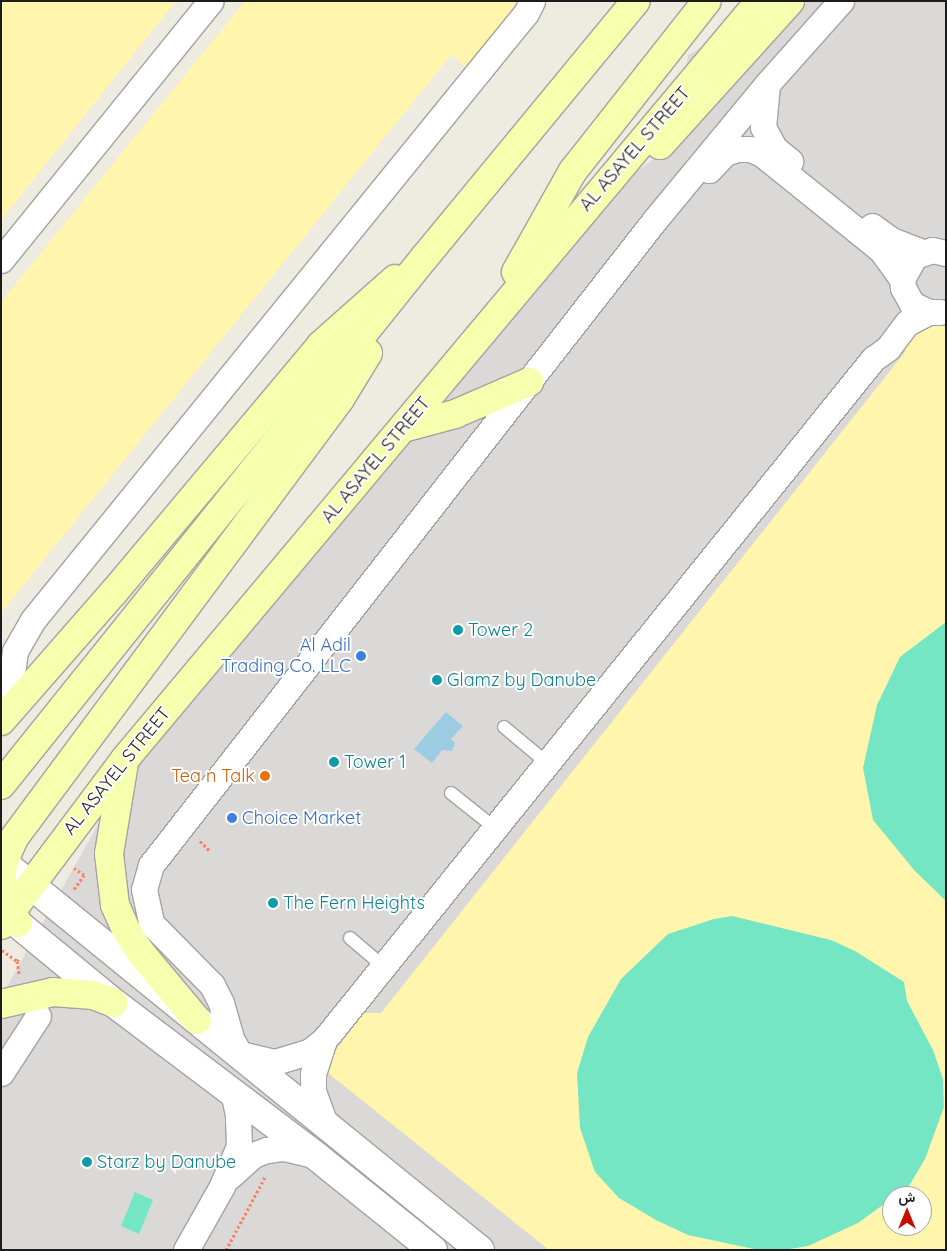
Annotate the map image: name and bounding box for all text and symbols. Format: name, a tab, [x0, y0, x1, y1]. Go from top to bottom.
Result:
street label: AL ASAYEL STREET	[575, 82, 695, 216]
street label: AL ASAYEL STREET	[317, 393, 435, 527]
place label: Tower 2	[468, 619, 533, 641]
marker: Tower 2	[452, 624, 464, 636]
place label: Al Adil Trading Co. LLC	[221, 635, 351, 678]
marker: Al Adil Trading Co. LLC	[355, 650, 367, 662]
place label: Glamz by Danube	[447, 669, 596, 691]
marker: Glamz by Danube	[431, 674, 443, 686]
street label: AL ASAYEL STREET	[59, 703, 175, 839]
place label: Tower 1	[344, 751, 406, 773]
marker: Tower 1	[328, 756, 340, 768]
place label: Tea n Talk	[171, 765, 255, 787]
marker: Tea n Talk	[259, 770, 271, 782]
place label: Choice Market	[242, 807, 361, 829]
marker: Choice Market	[226, 812, 238, 824]
place label: The Fern Heights	[283, 892, 425, 914]
marker: The Fern Heights	[267, 897, 279, 909]
place label: Starz by Danube	[97, 1151, 236, 1173]
marker: Starz by Danube	[81, 1156, 93, 1168]
north arrow	[882, 1186, 932, 1236]
text: ش	[899, 1188, 915, 1206]

